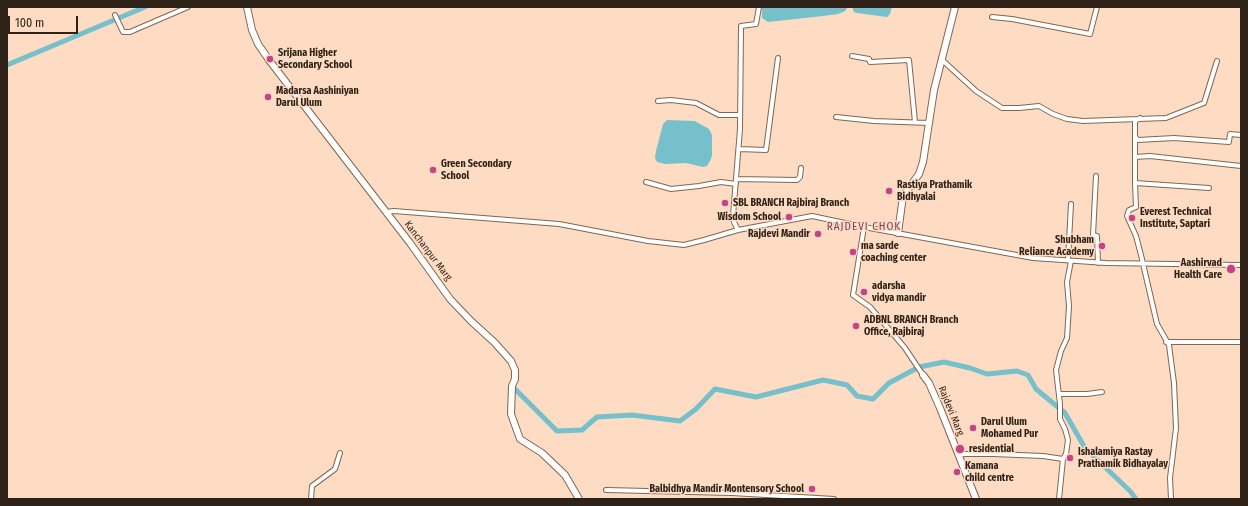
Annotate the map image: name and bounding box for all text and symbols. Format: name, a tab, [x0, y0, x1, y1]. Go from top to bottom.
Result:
scale bar	[10, 8, 80, 34]
text: 100 m	[15, 16, 44, 30]
place label: Srijana Higher Secondary School	[278, 47, 352, 70]
marker: Srijana Higher Secondary School	[265, 54, 275, 64]
place label: Madarsa Aashiniyan Darul Ulum	[276, 85, 359, 108]
marker: Madarsa Aashiniyan Darul Ulum	[263, 92, 273, 102]
place label: Green Secondary School	[441, 158, 512, 182]
marker: Green Secondary School	[428, 165, 438, 175]
place label: Rastiya Prathamik Bidhyalai	[897, 179, 972, 202]
marker: Rastiya Prathamik Bidhyalai	[884, 186, 894, 196]
place label: SBL BRANCH Rajbiraj Branch	[733, 197, 849, 209]
marker: SBL BRANCH Rajbiraj Branch	[720, 198, 730, 208]
place label: Everest Technical Institute, Saptari	[1140, 206, 1211, 230]
place label: Wisdom School	[718, 211, 781, 223]
marker: Wisdom School	[784, 212, 794, 222]
marker: Everest Technical Institute, Saptari	[1127, 213, 1137, 223]
street label: Kanchanpur Marg	[402, 219, 454, 283]
district label: RAJDEVI CHOK	[827, 220, 901, 234]
place label: Rajdevi Mandir	[748, 228, 810, 240]
marker: Rajdevi Mandir	[813, 229, 823, 239]
place label: Shubham Reliance Academy	[1019, 234, 1094, 258]
place label: ma sarde coaching center	[861, 240, 926, 264]
marker: Shubham Reliance Academy	[1097, 241, 1107, 251]
marker: ma sarde coaching center	[848, 247, 858, 257]
place label: Aashirvad Health Care	[1174, 257, 1222, 280]
marker: Aashirvad Health Care	[1225, 263, 1237, 275]
place label: adarsha vidya mandir	[872, 280, 926, 304]
marker: adarsha vidya mandir	[859, 287, 869, 297]
place label: ADBNL BRANCH Branch Office, Rajbiraj	[864, 314, 958, 338]
marker: ADBNL BRANCH Branch Office, Rajbiraj	[851, 321, 861, 331]
street label: Rajdevi Marg	[936, 385, 966, 437]
place label: Darul Ulum Mohamed Pur	[981, 416, 1038, 440]
marker: Darul Ulum Mohamed Pur	[968, 423, 978, 433]
marker: residential	[954, 443, 966, 455]
place label: residential	[969, 443, 1014, 455]
place label: Ishalamiya Rastay Prathamik Bidhayalay	[1078, 446, 1168, 470]
marker: Ishalamiya Rastay Prathamik Bidhayalay	[1065, 453, 1075, 463]
place label: Kamana child centre	[965, 460, 1014, 484]
marker: Kamana child centre	[952, 467, 962, 477]
place label: Balbidhya Mandir Montensory School	[650, 483, 804, 495]
marker: Balbidhya Mandir Montensory School	[807, 484, 817, 494]

